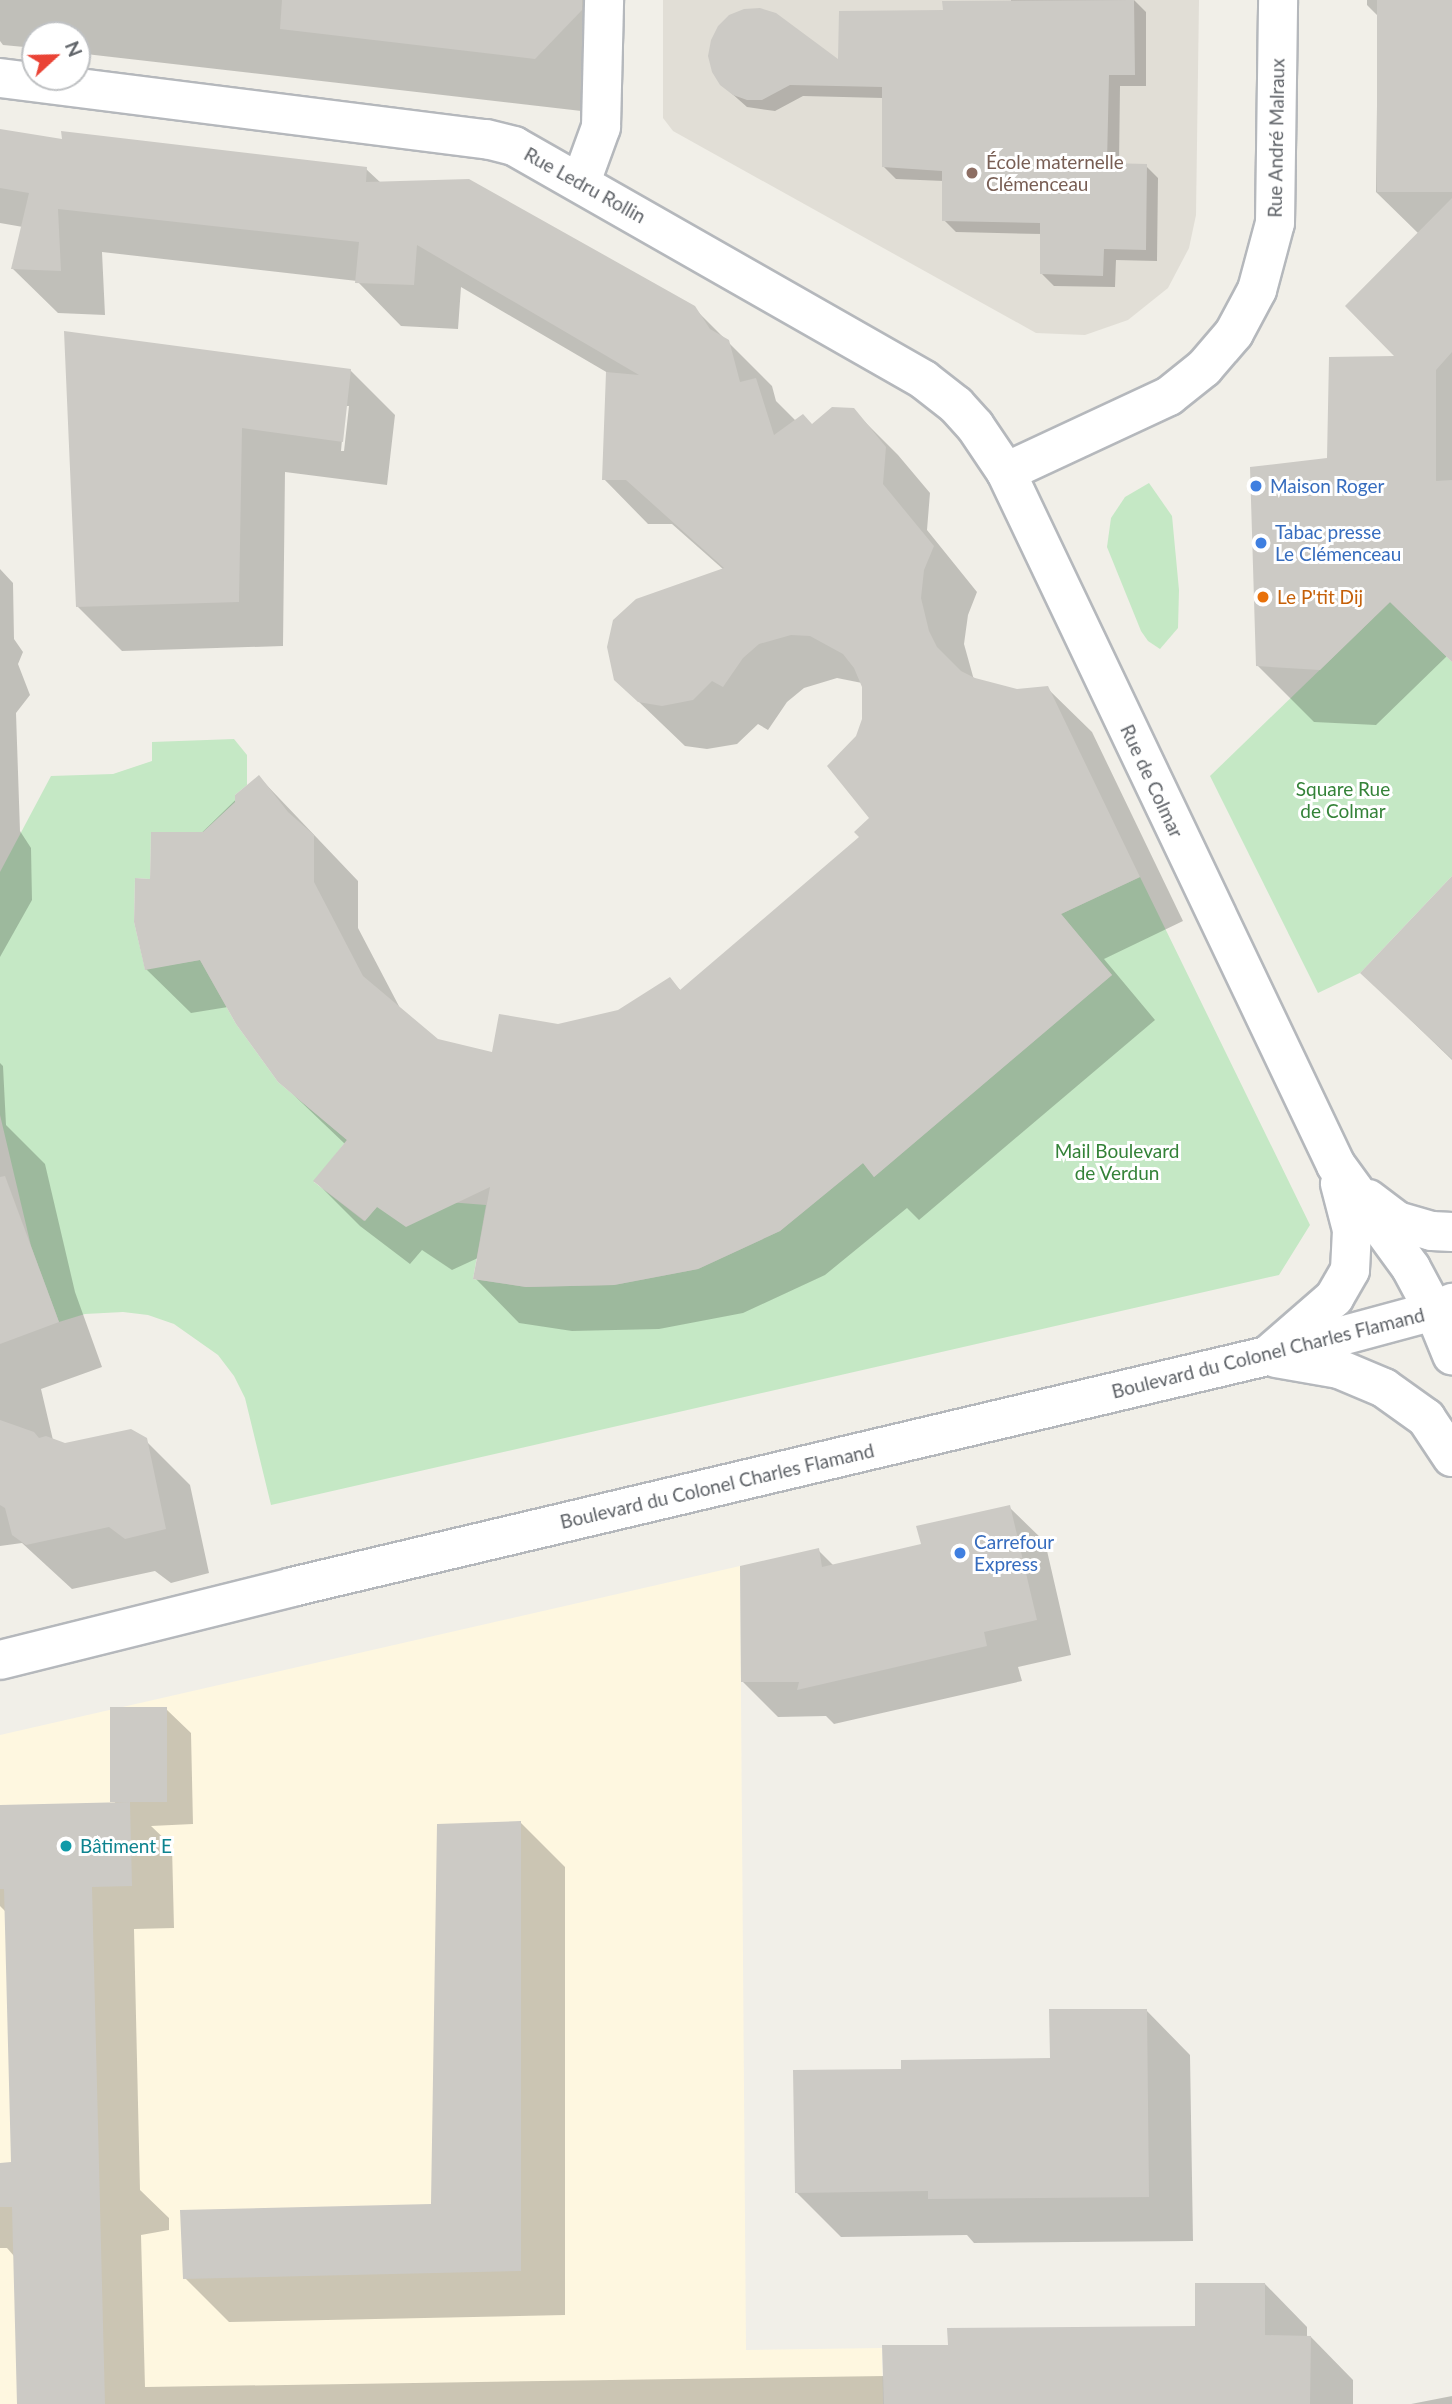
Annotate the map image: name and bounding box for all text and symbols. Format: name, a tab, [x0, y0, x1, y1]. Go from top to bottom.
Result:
north arrow	[21, 21, 91, 91]
text: N	[61, 38, 87, 60]
street label: Rue André Malraux	[1263, 58, 1289, 218]
street label: Rue Ledru Rollin	[520, 142, 650, 228]
place label: École maternelle Clémenceau	[986, 151, 1124, 195]
marker: École maternelle Clémenceau	[964, 165, 980, 181]
place label: Maison Roger	[1270, 475, 1385, 497]
marker: Maison Roger	[1248, 478, 1264, 494]
place label: Tabac presse Le Clémenceau	[1275, 521, 1401, 565]
marker: Tabac presse Le Clémenceau	[1253, 535, 1269, 551]
place label: Le P'tit Dij	[1277, 586, 1363, 608]
marker: Le P'tit Dij	[1255, 589, 1271, 605]
street label: Rue de Colmar	[1116, 721, 1188, 841]
park label: Square Rue de Colmar	[1296, 778, 1390, 822]
park label: Mail Boulevard de Verdun	[1055, 1140, 1179, 1184]
street label: Boulevard du Colonel Charles Flamand	[1109, 1303, 1427, 1403]
street label: Boulevard du Colonel Charles Flamand	[558, 1439, 876, 1533]
place label: Carrefour Express	[974, 1531, 1054, 1575]
marker: Carrefour Express	[952, 1545, 968, 1561]
place label: Bâtiment E	[80, 1835, 172, 1857]
marker: Bâtiment E	[58, 1838, 74, 1854]

